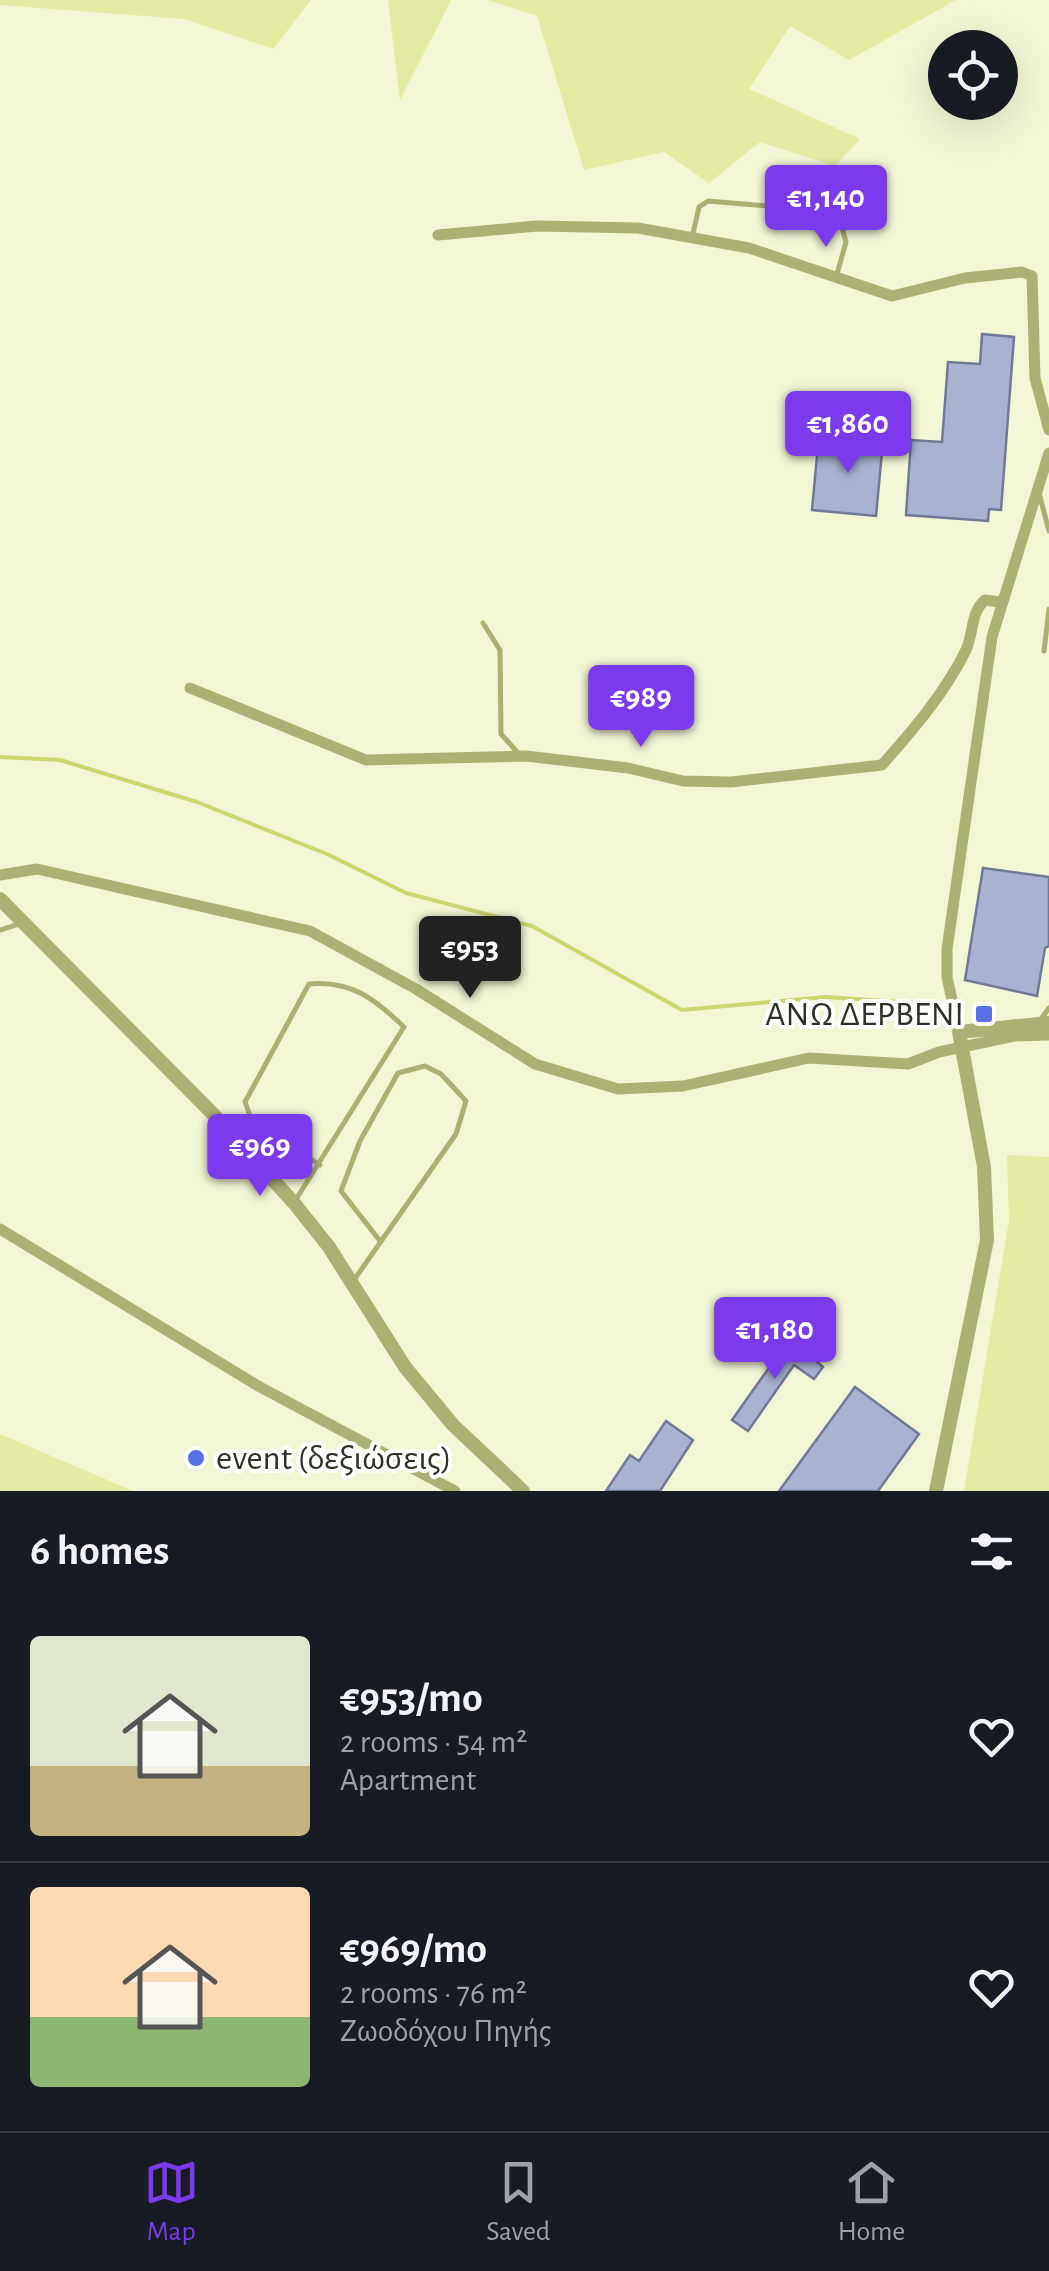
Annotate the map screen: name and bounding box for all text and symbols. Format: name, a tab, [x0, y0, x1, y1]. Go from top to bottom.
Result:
map controls	[928, 30, 1018, 120]
button: locate	[928, 30, 1018, 120]
pin: €1,140	[745, 165, 907, 250]
text: €1,140	[787, 181, 865, 213]
pin: €1,860	[767, 391, 929, 476]
text: €1,860	[807, 407, 889, 439]
pin: €989	[582, 665, 700, 750]
text: €989	[610, 681, 672, 713]
pin: €953	[411, 916, 529, 1001]
text: €953	[441, 932, 499, 964]
place label: ΑΝΩ ΔΕΡΒΕΝΙ	[765, 997, 964, 1032]
marker: ΑΝΩ ΔΕΡΒΕΝΙ	[973, 1003, 995, 1025]
pin: €969	[201, 1114, 319, 1199]
text: €969	[229, 1130, 291, 1162]
pin: €1,180	[694, 1297, 856, 1382]
text: €1,180	[736, 1313, 814, 1345]
place label: event (δεξιώσεις)	[216, 1441, 452, 1476]
marker: event (δεξιώσεις)	[185, 1447, 207, 1469]
icon: filters	[964, 1524, 1019, 1579]
text: 6 homes	[30, 1530, 169, 1572]
icon: home	[110, 1676, 230, 1796]
text: €953/mo	[340, 1677, 483, 1719]
icon: heart	[964, 1709, 1019, 1764]
text: 2 rooms · 54 m²	[340, 1726, 527, 1758]
text: Apartment	[340, 1764, 476, 1796]
icon: home	[110, 1927, 230, 2047]
text: €969/mo	[340, 1928, 487, 1970]
icon: heart	[964, 1960, 1019, 2015]
text: 2 rooms · 76 m²	[340, 1977, 527, 2009]
text: Ζωοδόχου Πηγής	[340, 2015, 552, 2047]
tab: Map	[144, 2155, 199, 2249]
tab: Saved	[486, 2155, 550, 2249]
tab: Home	[838, 2155, 905, 2249]

